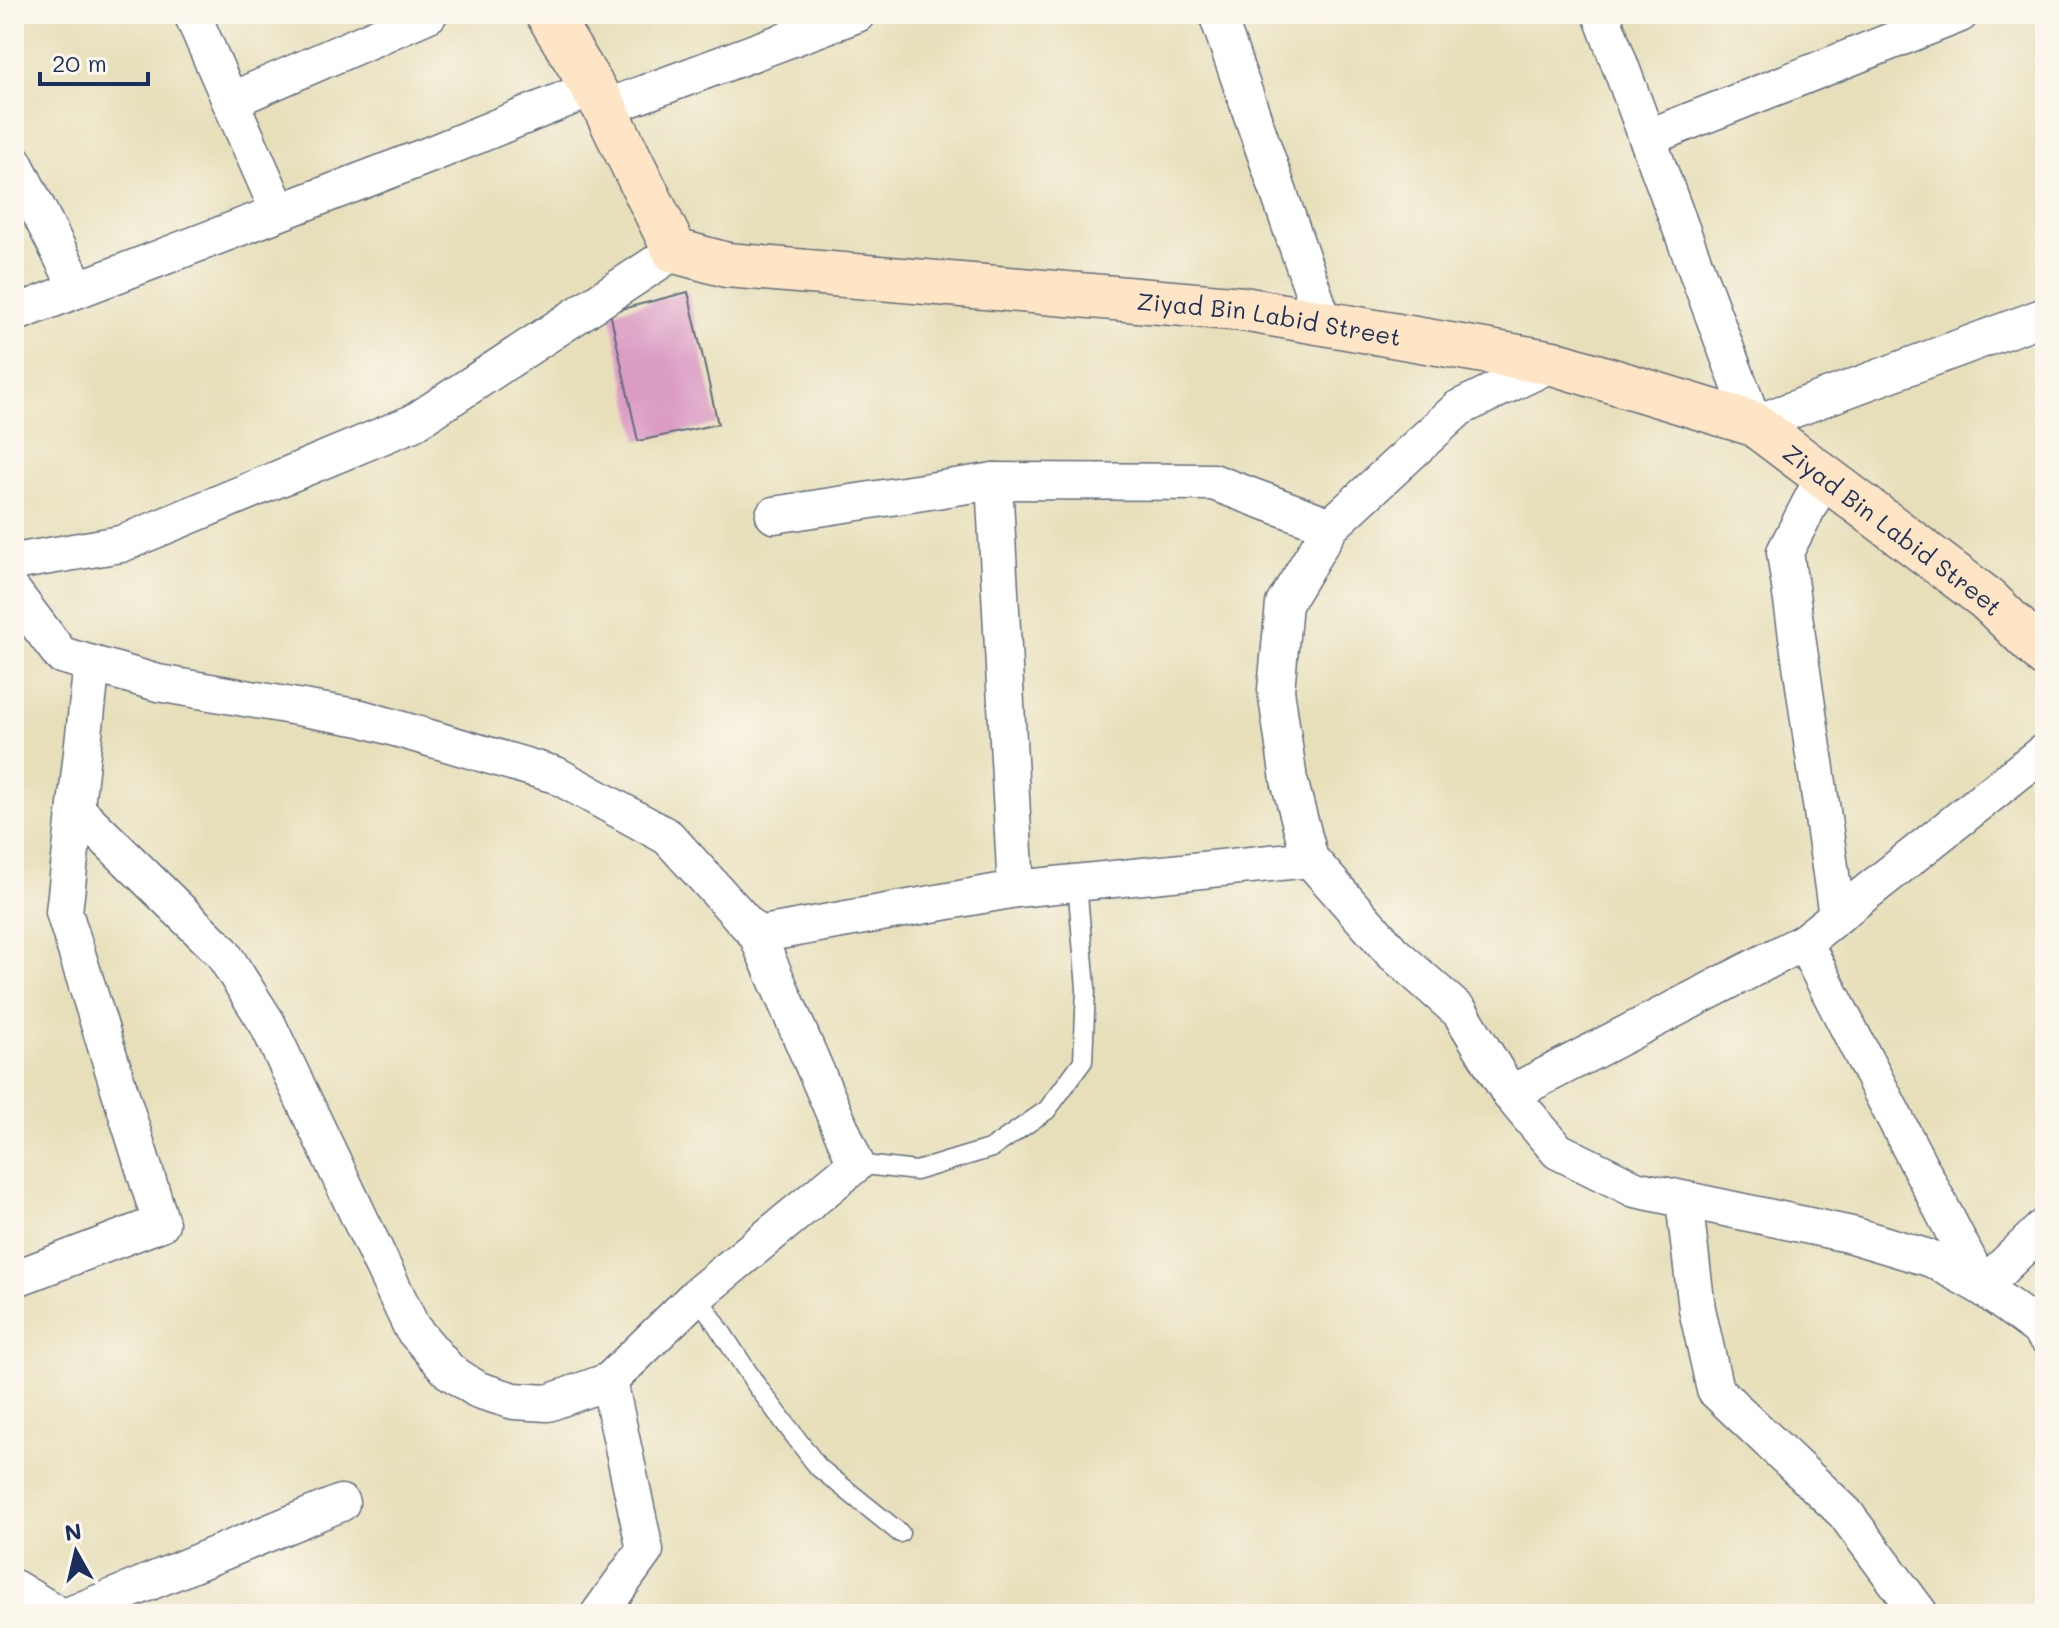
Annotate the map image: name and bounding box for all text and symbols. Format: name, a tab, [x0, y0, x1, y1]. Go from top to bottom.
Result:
scale bar	[40, 36, 148, 86]
text: 20 m	[52, 47, 107, 78]
street label: Ziyad Bin Labid Street	[1136, 285, 1404, 352]
street label: Ziyad Bin Labid Street	[1778, 436, 2010, 622]
north arrow	[36, 1512, 116, 1592]
text: N	[63, 1516, 83, 1547]

